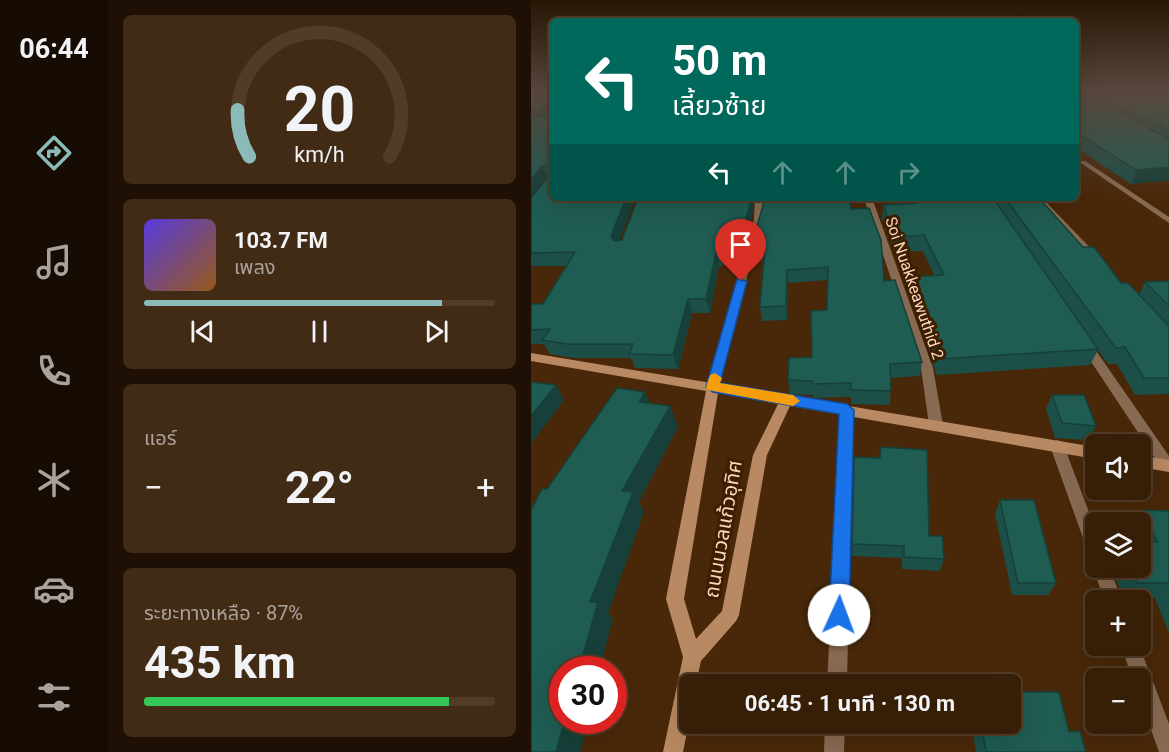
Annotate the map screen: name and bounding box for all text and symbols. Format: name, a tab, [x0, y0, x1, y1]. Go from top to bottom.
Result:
text: 06:44	[19, 33, 89, 65]
text: 50 m	[672, 36, 767, 85]
icon: left	[573, 42, 651, 120]
text: 20	[284, 73, 355, 146]
text: เลี้ยวซ้าย	[672, 90, 766, 122]
icon: directions	[33, 132, 75, 174]
text: km/h	[294, 142, 345, 167]
icon: left	[703, 156, 736, 189]
icon: ahead	[766, 156, 799, 189]
icon: ahead	[829, 156, 862, 189]
icon: right	[892, 156, 925, 189]
street label: Soi Nuakkeawuthid 2	[881, 214, 948, 362]
pin	[715, 219, 766, 281]
text: 103.7 FM	[234, 228, 328, 253]
icon: arrive	[724, 228, 757, 261]
icon: music	[33, 241, 75, 283]
text: เพลง	[234, 255, 276, 279]
icon: previous	[186, 315, 219, 348]
icon: pause	[303, 315, 336, 348]
icon: next	[420, 315, 453, 348]
icon: phone	[33, 350, 75, 392]
text: แอร์	[144, 426, 176, 450]
map controls	[1085, 434, 1151, 734]
button: sound	[1085, 434, 1151, 500]
street label: ถนนนวลแก้วอุทิศ	[699, 458, 747, 600]
icon: climate	[33, 459, 75, 501]
text: 22°	[285, 461, 354, 514]
text: −	[144, 468, 163, 507]
text: +	[476, 468, 495, 507]
button: layers	[1085, 512, 1151, 578]
icon: car	[33, 568, 75, 610]
position arrow	[807, 583, 871, 647]
button: +	[1085, 590, 1151, 656]
text: ระยะทางเหลือ · 87%	[144, 601, 303, 625]
text: 435 km	[144, 636, 296, 689]
speed limit sign: 30	[549, 656, 627, 734]
button: −	[1085, 668, 1151, 734]
icon: filters	[33, 676, 75, 718]
text: 06:45 · 1 นาที · 130 m	[745, 691, 955, 716]

